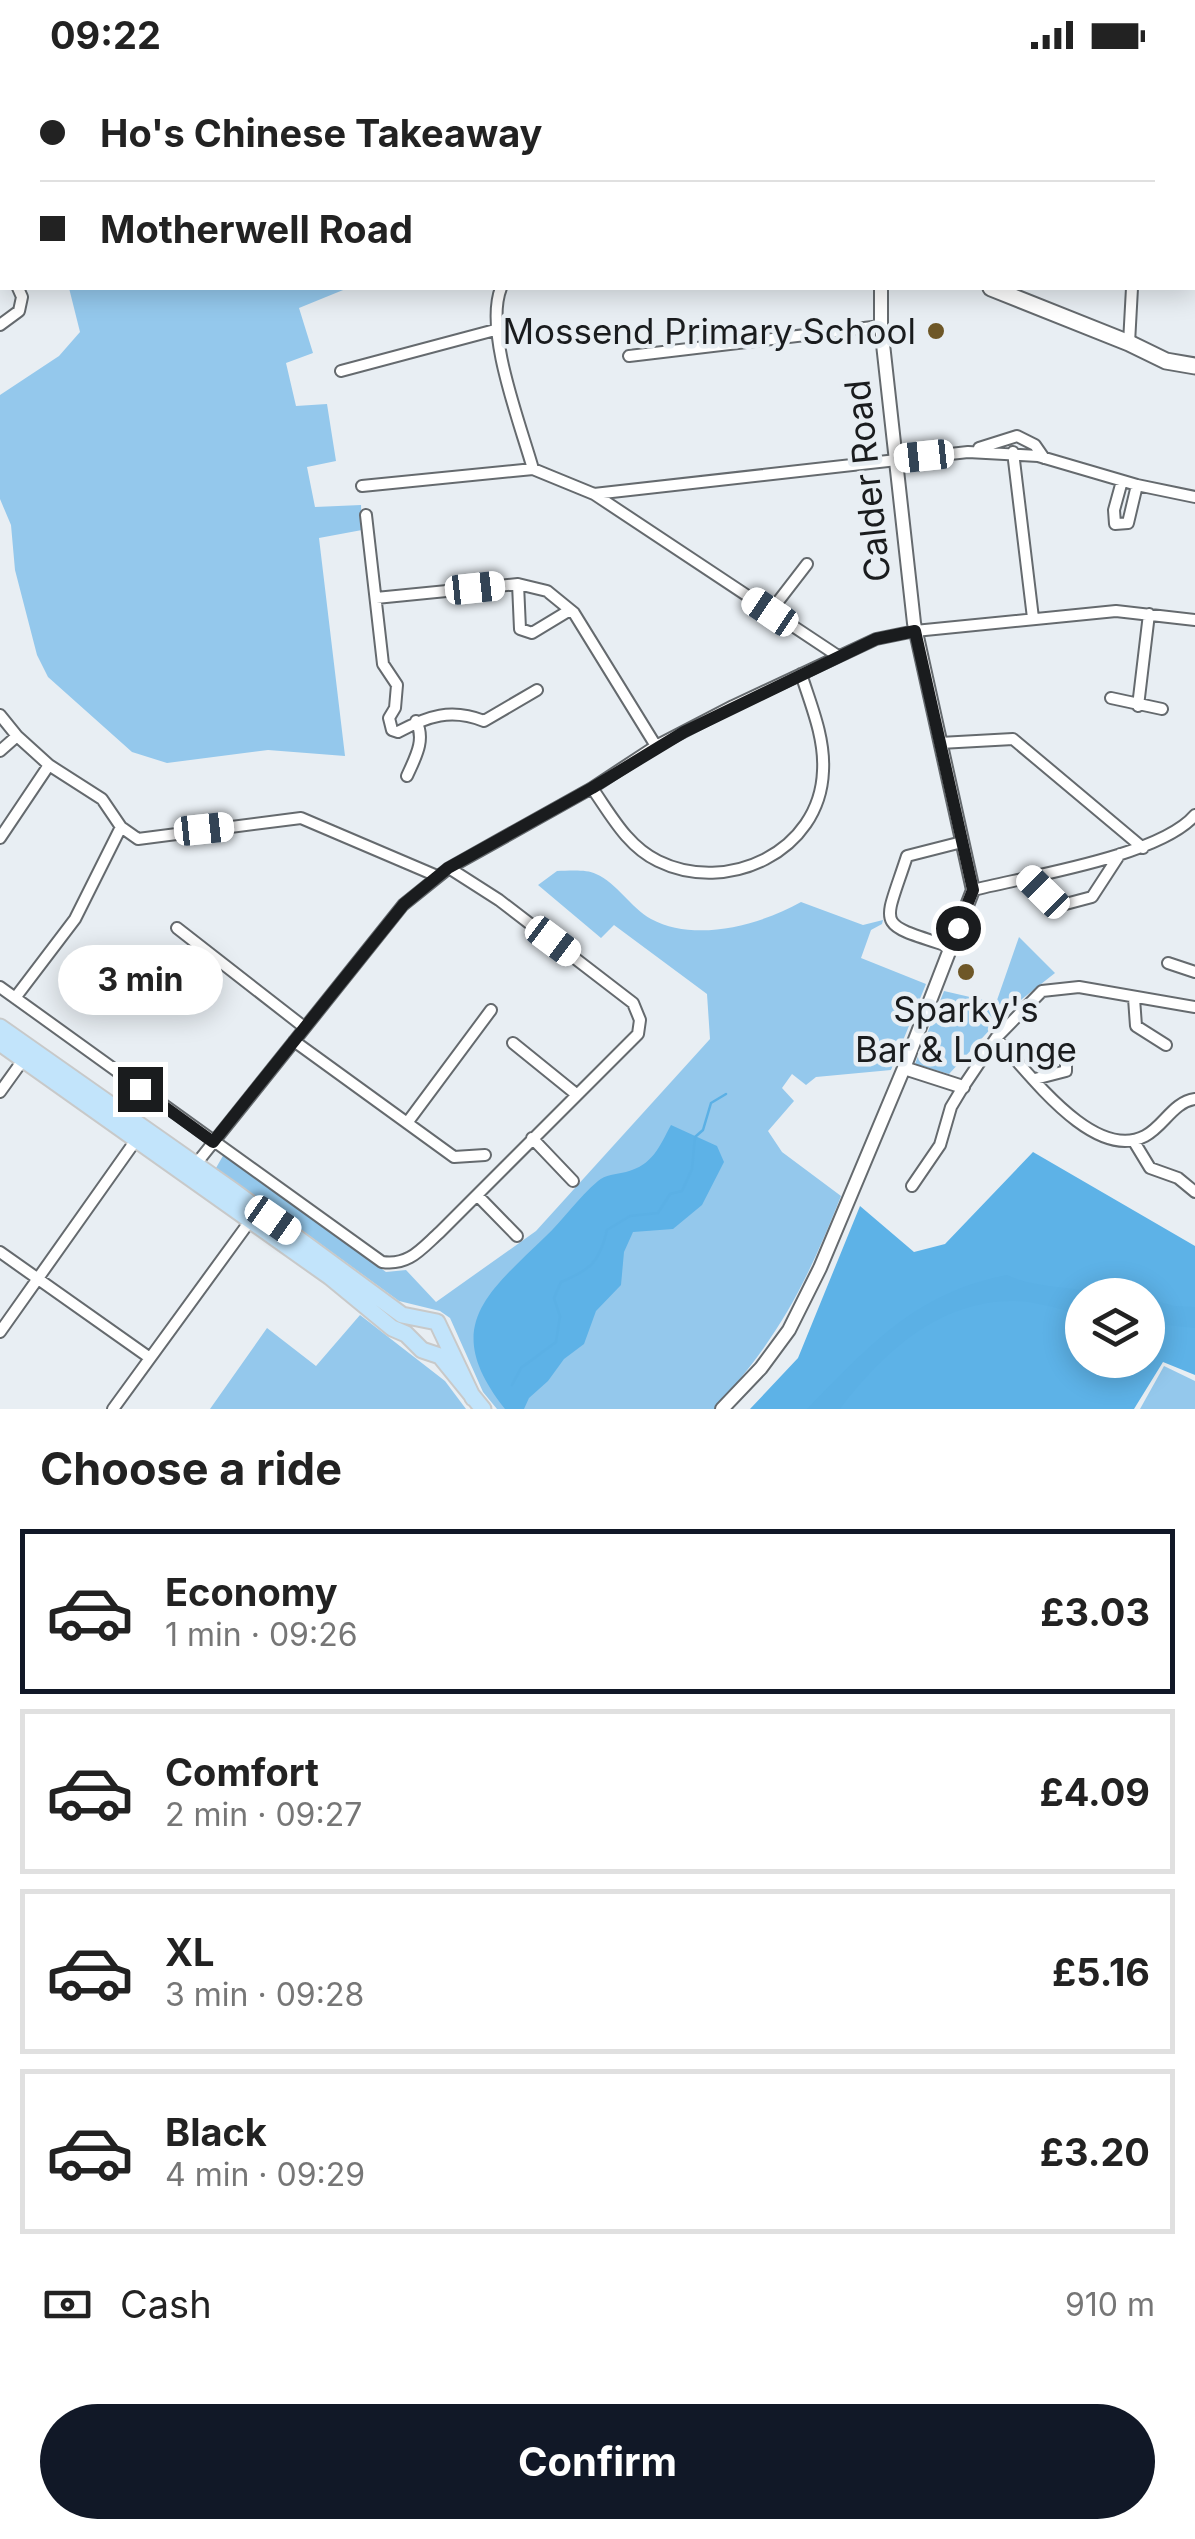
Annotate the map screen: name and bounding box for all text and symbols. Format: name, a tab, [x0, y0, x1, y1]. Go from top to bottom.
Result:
text: 09:22	[50, 12, 161, 58]
text: Ho's Chinese Takeaway	[100, 110, 542, 156]
text: Motherwell Road	[100, 206, 413, 252]
place label: Mossend Primary School	[502, 310, 916, 352]
marker: Mossend Primary School	[925, 320, 947, 342]
street label: Calder Road	[836, 378, 898, 584]
car	[893, 438, 955, 474]
car	[444, 570, 506, 606]
car	[737, 583, 803, 641]
car	[173, 811, 235, 847]
car	[1011, 860, 1075, 924]
route start	[936, 906, 981, 951]
car	[520, 911, 586, 971]
callout: 3 min	[58, 944, 222, 1014]
text: 3 min	[97, 960, 184, 999]
marker: Sparky's Bar & Lounge	[955, 961, 977, 983]
place label: Sparky's Bar & Lounge	[855, 988, 1077, 1070]
route end	[118, 1067, 163, 1112]
car	[240, 1191, 306, 1249]
map controls	[1065, 1278, 1165, 1378]
button: layers	[1065, 1278, 1165, 1378]
text: Choose a ride	[40, 1441, 342, 1496]
icon: car	[45, 1567, 135, 1657]
text: Economy	[165, 1569, 338, 1615]
text: £3.03	[1040, 1589, 1150, 1635]
text: 1 min · 09:26	[165, 1615, 358, 1654]
icon: car	[45, 1747, 135, 1837]
text: Comfort	[165, 1749, 319, 1795]
text: £4.09	[1039, 1769, 1150, 1815]
text: 2 min · 09:27	[165, 1795, 362, 1834]
icon: car	[45, 1927, 135, 2017]
text: XL	[165, 1929, 215, 1975]
text: £5.16	[1052, 1949, 1150, 1995]
text: 3 min · 09:28	[165, 1975, 364, 2014]
icon: car	[45, 2107, 135, 2197]
text: Black	[165, 2109, 267, 2155]
text: £3.20	[1040, 2129, 1150, 2175]
text: 4 min · 09:29	[165, 2155, 365, 2194]
icon: cash	[40, 2277, 95, 2332]
text: Cash	[120, 2281, 212, 2327]
text: 910 m	[1065, 2285, 1155, 2324]
button: Confirm	[40, 2404, 1155, 2519]

